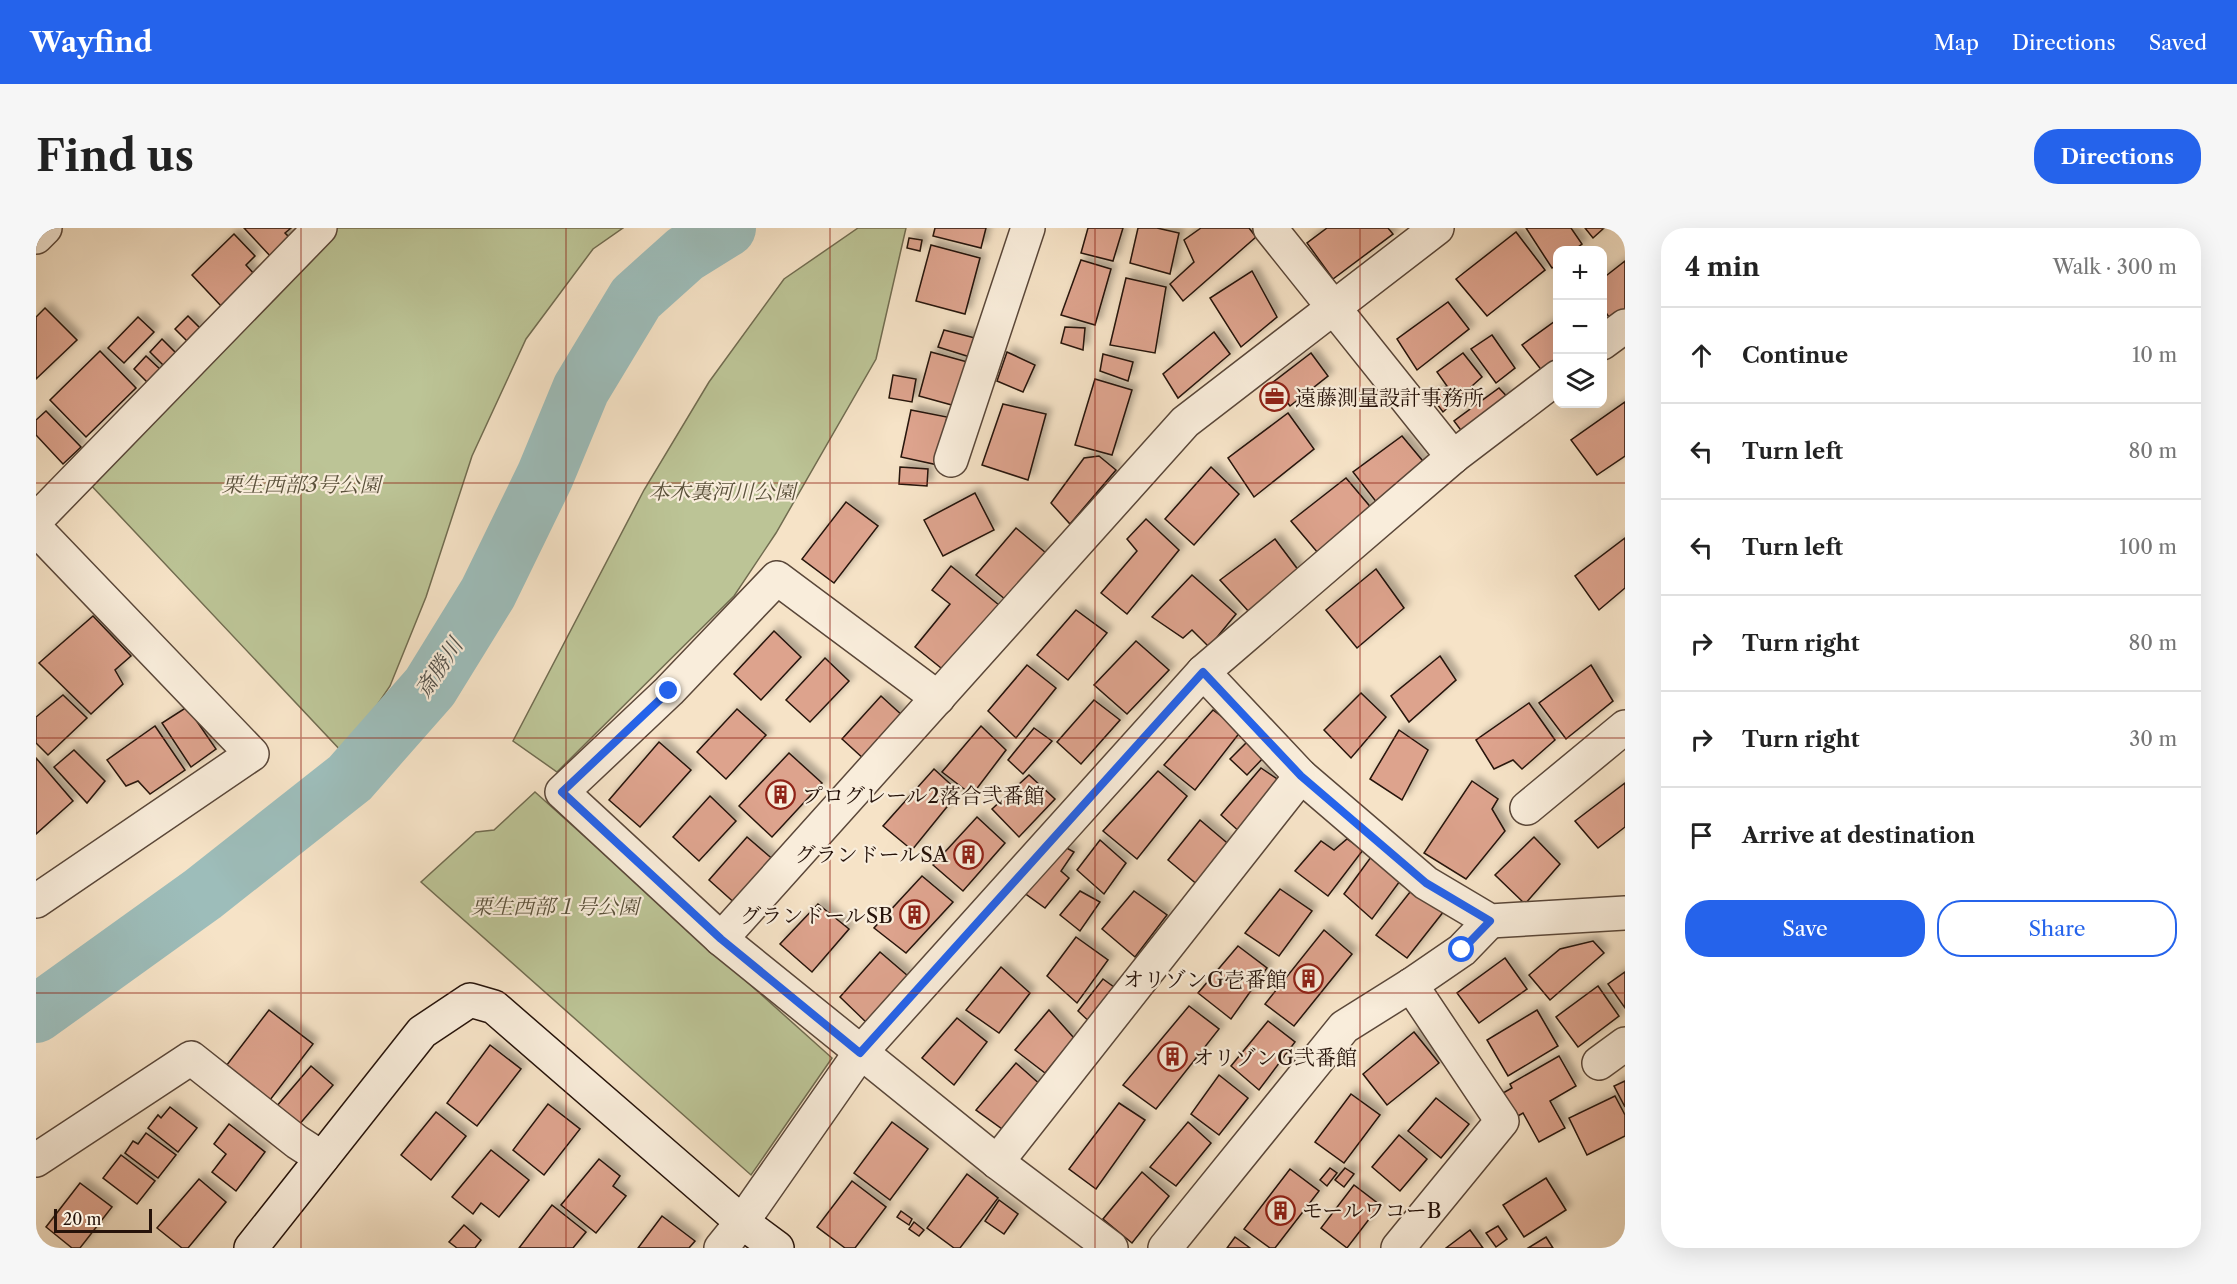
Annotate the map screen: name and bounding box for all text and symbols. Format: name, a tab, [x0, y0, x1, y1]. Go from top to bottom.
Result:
text: Wayfind	[30, 25, 152, 59]
text: Map	[1934, 30, 1979, 55]
text: Directions	[2012, 30, 2116, 55]
text: Saved	[2149, 30, 2207, 55]
button: Directions	[2034, 129, 2201, 184]
text: Find us	[36, 130, 194, 182]
map controls	[1553, 246, 1607, 408]
button: +	[1553, 246, 1607, 300]
text: 4 min	[1685, 251, 1760, 283]
text: Walk · 300 m	[2053, 255, 2177, 279]
button: −	[1553, 300, 1607, 354]
icon: ahead	[1685, 339, 1718, 372]
text: Continue	[1742, 342, 1848, 369]
text: 10 m	[2132, 343, 2177, 367]
button: layers	[1553, 354, 1607, 408]
office icon: 遠藤測量設計事務所	[1258, 381, 1290, 413]
place label: 遠藤測量設計事務所	[1295, 385, 1484, 410]
icon: left	[1685, 435, 1718, 468]
text: Turn left	[1742, 438, 1843, 465]
text: 80 m	[2129, 439, 2177, 463]
park label: 栗生西部3号公園	[222, 472, 383, 497]
park label: 本木裏河川公園	[649, 479, 798, 504]
icon: left	[1685, 531, 1718, 564]
text: Turn left	[1742, 534, 1843, 561]
text: 100 m	[2119, 535, 2177, 559]
icon: right	[1685, 627, 1718, 660]
text: Turn right	[1742, 630, 1860, 657]
water label: 斎勝川	[409, 631, 470, 703]
text: 80 m	[2129, 631, 2177, 655]
route end	[655, 677, 681, 703]
icon: right	[1685, 723, 1718, 756]
text: Turn right	[1742, 726, 1860, 753]
text: 30 m	[2129, 727, 2177, 751]
building icon: プログレール2落合弐番館	[765, 779, 797, 811]
place label: プログレール2落合弐番館	[802, 783, 1045, 808]
icon: arrive	[1685, 819, 1718, 852]
text: Arrive at destination	[1742, 822, 1975, 849]
building icon: グランドールSA	[953, 838, 985, 870]
place label: グランドールSA	[795, 842, 948, 867]
park label: 栗生西部１号公園	[471, 894, 642, 919]
building icon: グランドールSB	[898, 899, 930, 931]
button: Save	[1685, 900, 1925, 957]
button: Share	[1937, 900, 2177, 957]
place label: グランドールSB	[740, 903, 893, 928]
route start	[1448, 936, 1474, 962]
building icon: オリゾンG壱番館	[1292, 963, 1324, 995]
place label: オリゾンG壱番館	[1123, 967, 1287, 992]
building icon: オリゾンG弐番館	[1156, 1041, 1188, 1073]
place label: オリゾンG弐番館	[1193, 1045, 1357, 1070]
building icon: モールワコーB	[1265, 1194, 1297, 1226]
place label: モールワコーB	[1302, 1198, 1441, 1223]
scale bar	[54, 1206, 152, 1234]
text: 20 m	[63, 1209, 102, 1229]

